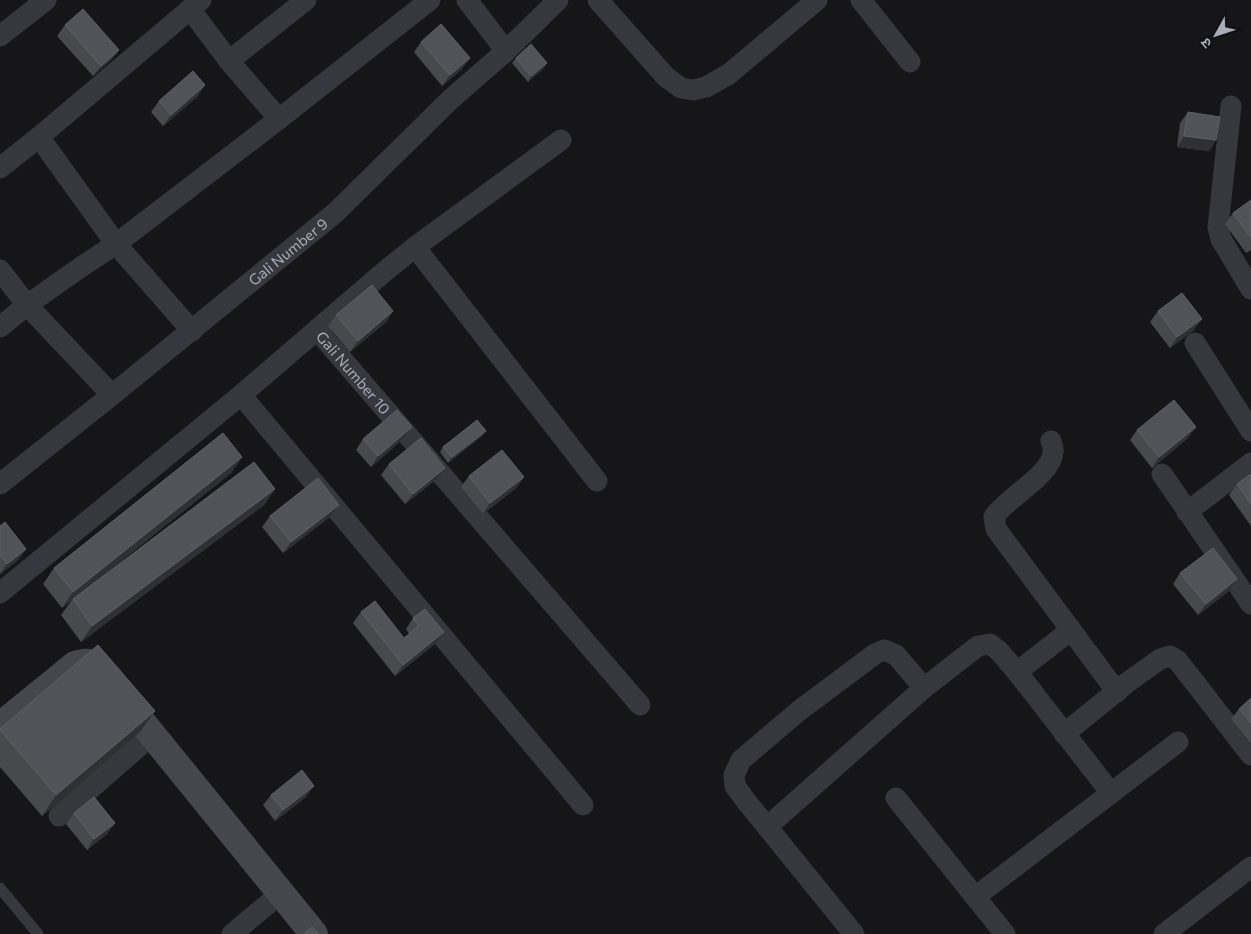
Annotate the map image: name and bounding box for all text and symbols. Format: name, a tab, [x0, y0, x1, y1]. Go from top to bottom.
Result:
north arrow	[1191, 10, 1241, 60]
text: उ	[1196, 34, 1215, 52]
street label: Gali Number 9	[245, 214, 331, 289]
street label: Gali Number 10	[313, 327, 394, 418]

